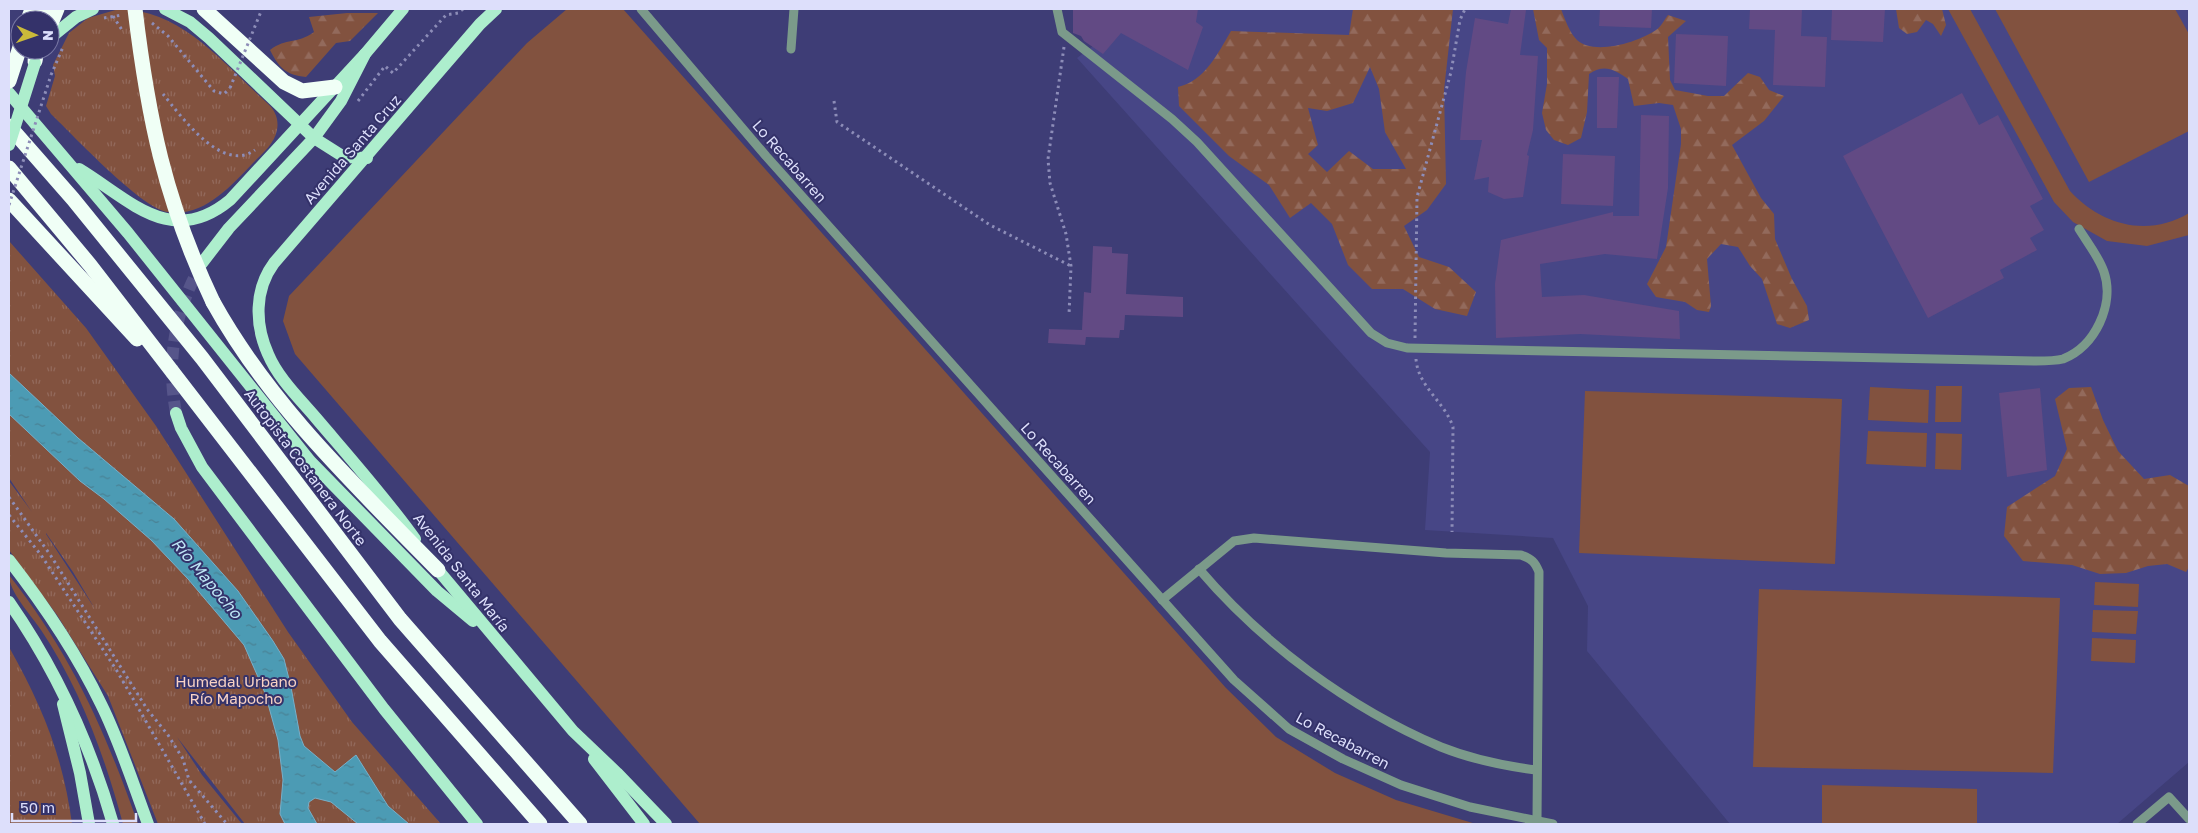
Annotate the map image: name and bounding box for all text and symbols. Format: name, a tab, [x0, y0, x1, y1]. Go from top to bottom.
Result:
north arrow	[10, 10, 60, 60]
text: N	[40, 30, 57, 41]
street label: Avenida Santa Cruz	[300, 90, 405, 207]
street label: Lo Recabarren	[749, 116, 831, 206]
street label: Autopista Costanera Norte	[241, 385, 371, 549]
street label: Lo Recabarren	[1018, 418, 1100, 508]
street label: Avenida Santa María	[410, 509, 514, 635]
water label: Río Mapocho	[167, 534, 247, 623]
park label: Humedal Urbano Río Mapocho	[175, 672, 297, 707]
street label: Lo Recabarren	[1293, 708, 1393, 772]
scale bar	[12, 790, 136, 822]
text: 50 m	[20, 798, 55, 816]

